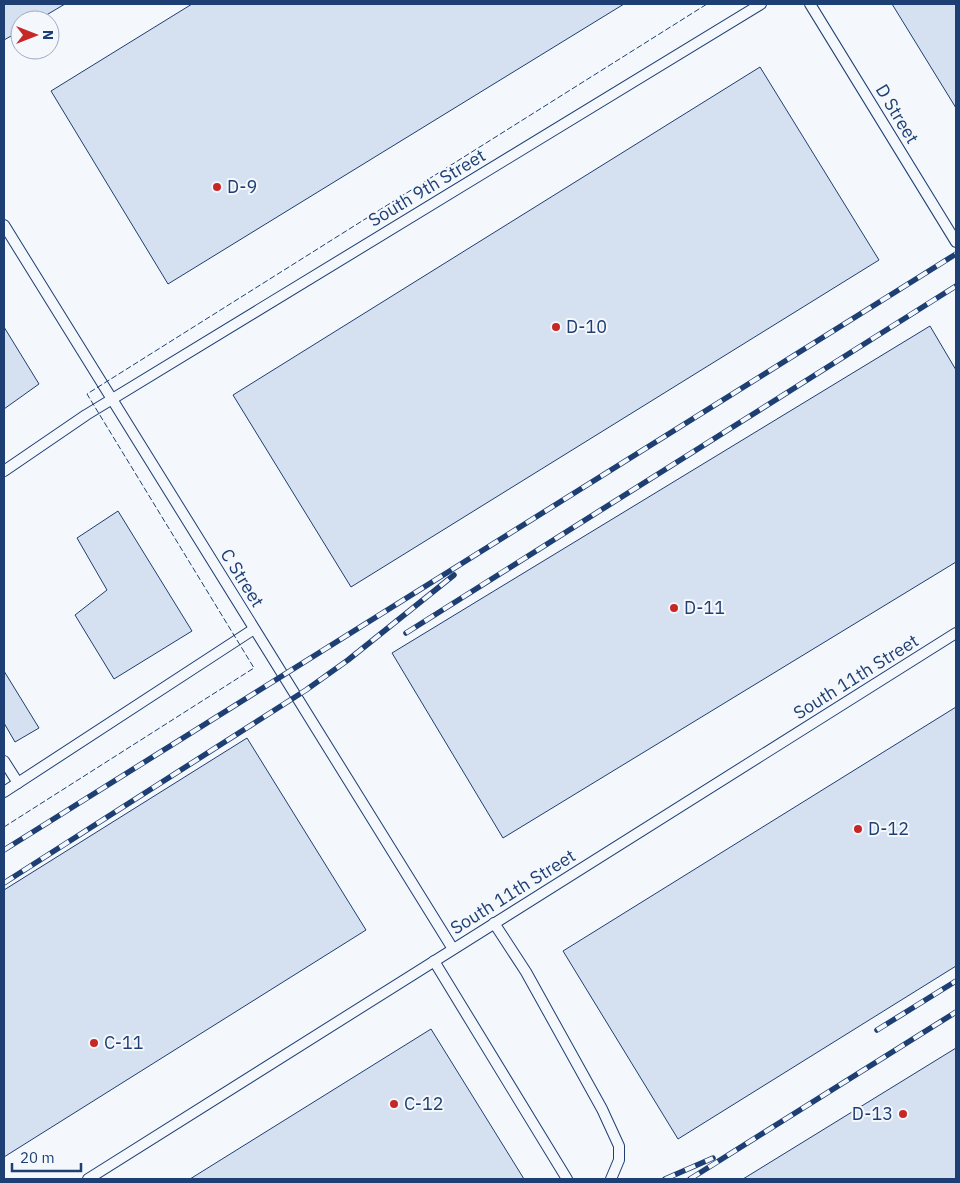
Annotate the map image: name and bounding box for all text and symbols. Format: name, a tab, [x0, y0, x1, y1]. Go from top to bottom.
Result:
north arrow	[10, 10, 60, 60]
text: N	[39, 30, 57, 40]
street label: D Street	[871, 80, 924, 148]
street label: South 9th Street	[364, 144, 489, 232]
place label: D-9	[227, 175, 257, 198]
marker: D-9	[211, 181, 223, 193]
place label: D-10	[566, 315, 607, 338]
marker: D-10	[550, 321, 562, 333]
street label: C Street	[215, 544, 269, 611]
place label: D-11	[684, 596, 725, 619]
marker: D-11	[668, 602, 680, 614]
street label: South 11th Street	[789, 629, 923, 724]
place label: D-12	[868, 817, 909, 840]
marker: D-12	[852, 823, 864, 835]
street label: South 11th Street	[446, 844, 580, 939]
place label: C-11	[104, 1031, 144, 1054]
marker: C-11	[88, 1037, 100, 1049]
place label: C-12	[404, 1092, 444, 1115]
marker: C-12	[388, 1098, 400, 1110]
place label: D-13	[852, 1102, 893, 1125]
marker: D-13	[897, 1108, 909, 1120]
scale bar	[12, 1140, 81, 1172]
text: 20 m	[20, 1148, 55, 1167]

